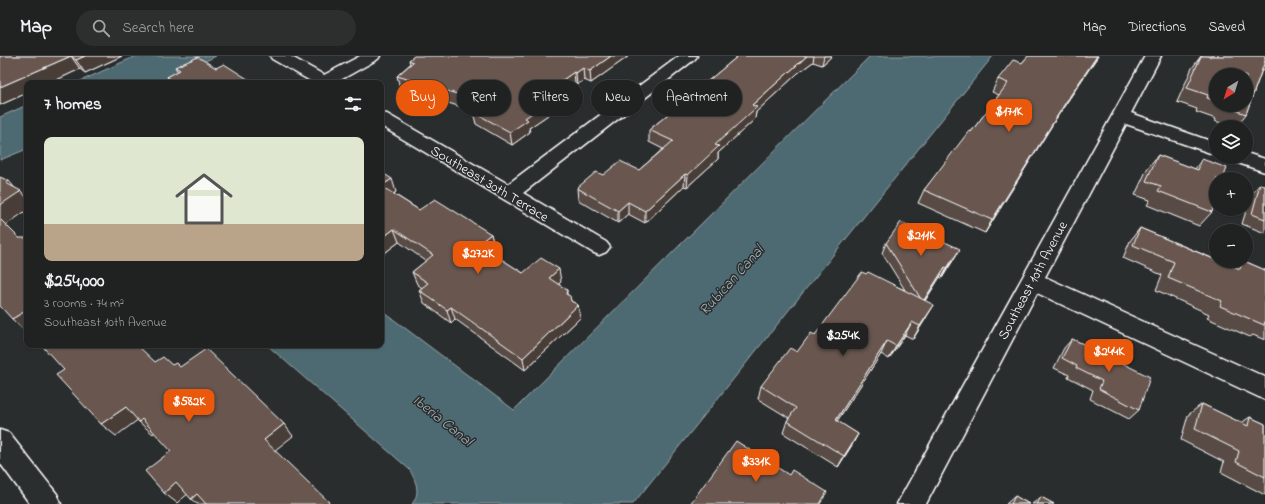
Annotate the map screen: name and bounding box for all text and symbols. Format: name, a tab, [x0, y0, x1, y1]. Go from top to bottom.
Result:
search box	[76, 10, 356, 46]
text: Map	[20, 14, 52, 41]
icon: search	[90, 17, 112, 39]
text: Search here	[122, 17, 194, 39]
text: Map	[1083, 17, 1106, 38]
text: Directions	[1128, 17, 1186, 38]
text: Saved	[1208, 17, 1245, 38]
north arrow	[1209, 68, 1253, 112]
map controls	[1209, 68, 1253, 268]
chip: Buy	[396, 80, 449, 116]
chip: Rent	[457, 80, 511, 116]
chip: Filters	[519, 80, 583, 116]
chip: New	[591, 80, 644, 116]
chip: Apartment	[652, 80, 742, 116]
text: 7 homes	[44, 92, 102, 117]
icon: filters	[342, 93, 364, 115]
pin: $171K	[981, 99, 1037, 133]
text: $171K	[995, 102, 1023, 121]
button: layers	[1209, 120, 1253, 164]
street label: Southeast 30th Terrace	[426, 141, 553, 228]
icon: home	[168, 163, 240, 235]
button: +	[1209, 172, 1253, 216]
street label: Southeast 10th Avenue	[993, 217, 1074, 344]
pin: $211K	[893, 223, 949, 257]
button: −	[1209, 224, 1253, 268]
text: $211K	[907, 226, 935, 245]
water label: Rubican Canal	[694, 239, 771, 321]
pin: $272K	[450, 241, 506, 275]
text: $272K	[462, 244, 494, 263]
text: $254,000	[44, 269, 104, 294]
text: 3 rooms · 74 m²	[44, 294, 124, 313]
text: Southeast 10th Avenue	[44, 313, 167, 332]
pin: $254K	[815, 323, 871, 357]
text: $254K	[826, 326, 860, 345]
pin: $244K	[1081, 339, 1137, 373]
text: $244K	[1093, 342, 1125, 361]
pin: $582K	[161, 389, 217, 423]
water label: Iberia Canal	[408, 390, 479, 453]
text: $582K	[173, 392, 205, 411]
pin: $331K	[728, 449, 784, 483]
text: $331K	[741, 452, 771, 471]

